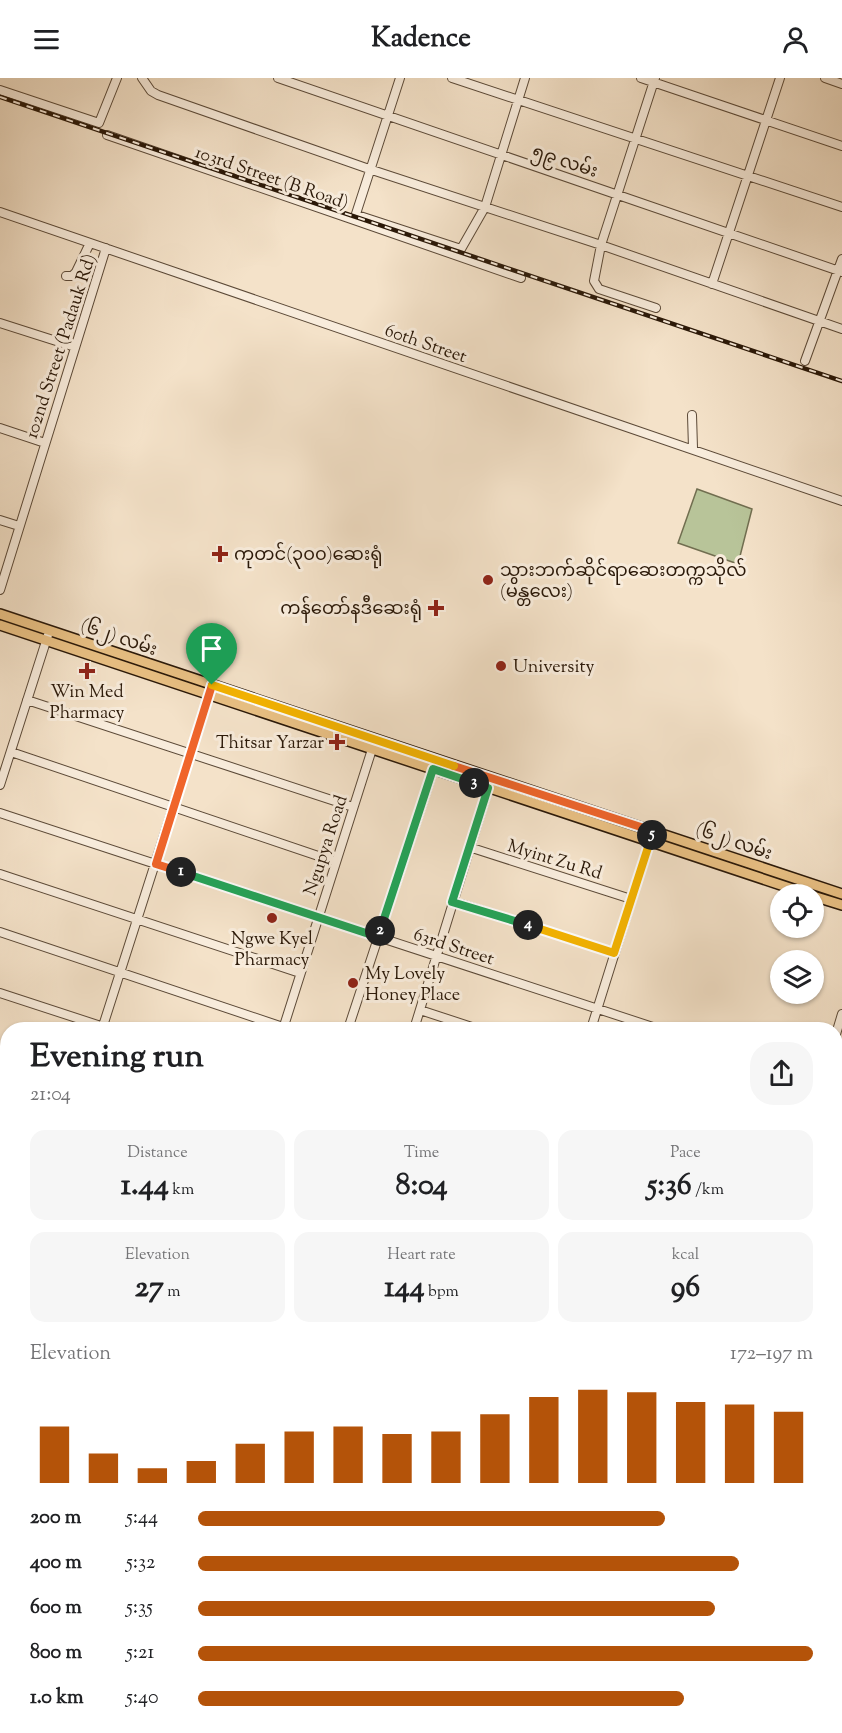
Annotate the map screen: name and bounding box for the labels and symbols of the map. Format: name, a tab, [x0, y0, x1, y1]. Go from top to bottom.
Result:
street label: ၅၉ လမ်း	[528, 138, 601, 186]
street label: 103rd Street (B Road)	[191, 140, 352, 217]
street label: 102nd Street (Padauk Rd)	[20, 251, 104, 442]
street label: 60th Street	[381, 319, 470, 371]
place label: ကုတင်(၃၀၀)ဆေးရုံ	[234, 541, 382, 569]
marker: ကုတင်(၃၀၀)ဆေးရုံ	[211, 545, 229, 563]
place label: သွားဘက်ဆိုင်ရာဆေးတက္ကသိုလ် (မန္တလေး)	[500, 556, 746, 606]
marker: သွားဘက်ဆိုင်ရာဆေးတက္ကသိုလ် (မန္တလေး)	[481, 573, 495, 587]
place label: ကန်တော်နဒီဆေးရုံ	[280, 594, 422, 623]
marker: ကန်တော်နဒီဆေးရုံ	[427, 599, 445, 617]
street label: (၆၂) လမ်း	[77, 612, 161, 664]
pin	[186, 623, 237, 685]
place label: University	[513, 655, 595, 681]
marker: University	[494, 659, 508, 673]
marker: Win Med Pharmacy	[80, 664, 94, 678]
place label: Win Med Pharmacy	[49, 680, 125, 727]
place label: Thitsar Yarzar	[216, 731, 324, 757]
marker: Thitsar Yarzar	[328, 733, 346, 751]
pin: 3	[459, 768, 489, 798]
street label: Ngupya Road	[298, 792, 355, 899]
street label: (၆၂) လမ်း	[692, 816, 776, 868]
pin: 5	[637, 820, 667, 850]
street label: Myint Zu Rd	[504, 834, 605, 888]
pin: 1	[166, 857, 196, 887]
pin: 4	[513, 910, 543, 940]
marker: Ngwe Kyel Pharmacy	[265, 911, 279, 925]
pin: 2	[365, 916, 395, 946]
street label: 63rd Street	[410, 923, 497, 973]
place label: Ngwe Kyel Pharmacy	[231, 927, 313, 974]
place label: My Lovely Honey Place	[365, 962, 460, 1009]
marker: My Lovely Honey Place	[346, 976, 360, 990]

